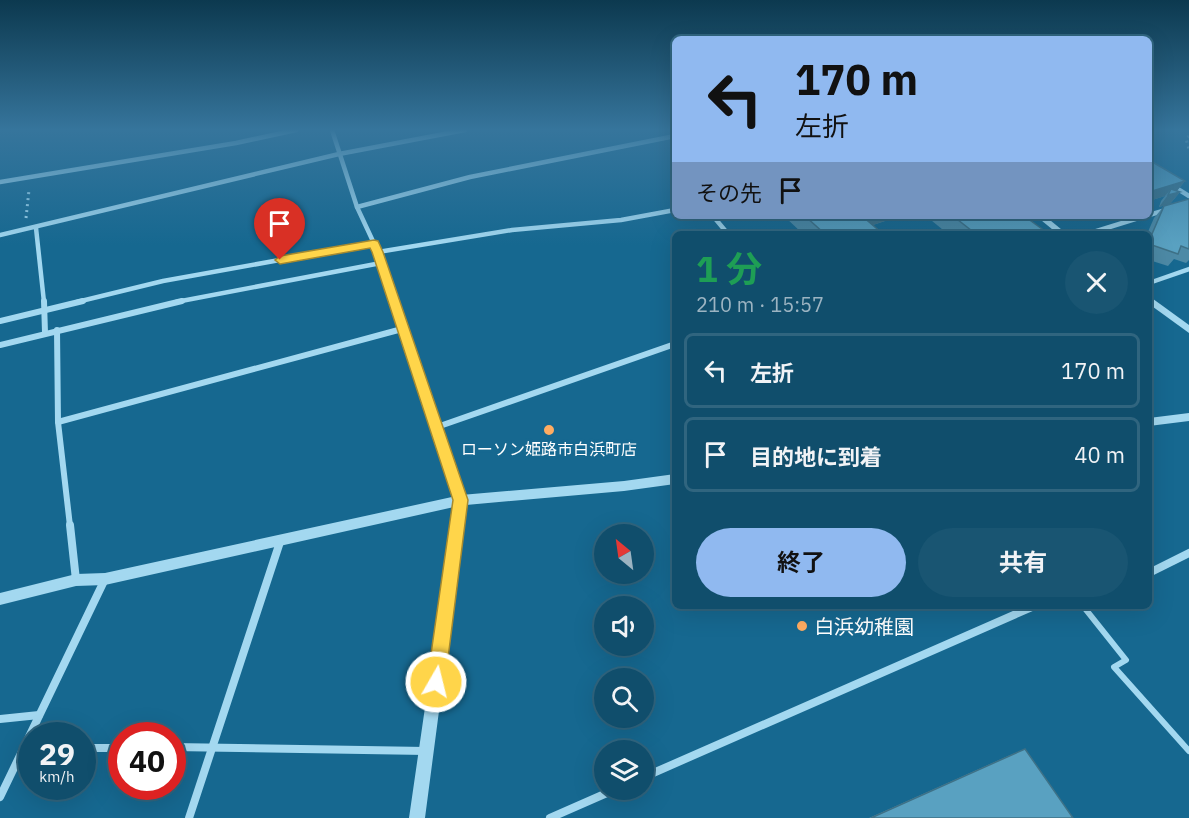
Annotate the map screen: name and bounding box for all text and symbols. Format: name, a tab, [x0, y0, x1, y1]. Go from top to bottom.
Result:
text: 170 m	[795, 52, 918, 107]
icon: left	[696, 60, 774, 138]
text: 左折	[795, 108, 849, 143]
icon: arrive	[774, 174, 807, 207]
text: その先	[696, 178, 762, 207]
pin	[254, 198, 305, 260]
icon: arrive	[263, 207, 296, 240]
text: 1 分	[696, 245, 762, 292]
button: close	[1065, 251, 1128, 314]
text: 210 m · 15:57	[696, 291, 824, 318]
icon: left	[699, 354, 732, 387]
text: 170 m	[1061, 356, 1125, 385]
text: 左折	[750, 358, 794, 387]
marker: ローソン姫路市白浜町店	[542, 423, 556, 437]
icon: arrive	[699, 438, 732, 471]
place label: ローソン姫路市白浜町店	[461, 439, 637, 459]
text: 40 m	[1074, 440, 1125, 469]
text: 目的地に到着	[750, 442, 882, 471]
north arrow	[594, 524, 654, 584]
map controls	[594, 524, 654, 800]
button: 終了	[696, 528, 906, 597]
button: 共有	[918, 528, 1128, 597]
button: sound	[594, 596, 654, 656]
place label: 白浜幼稚園	[814, 613, 914, 640]
marker: 白浜幼稚園	[795, 619, 809, 633]
position arrow	[404, 650, 468, 714]
button: search	[594, 668, 654, 728]
speed limit sign: 40	[108, 722, 186, 800]
text: 29	[39, 734, 75, 773]
button: layers	[594, 740, 654, 800]
text: km/h	[39, 767, 75, 786]

